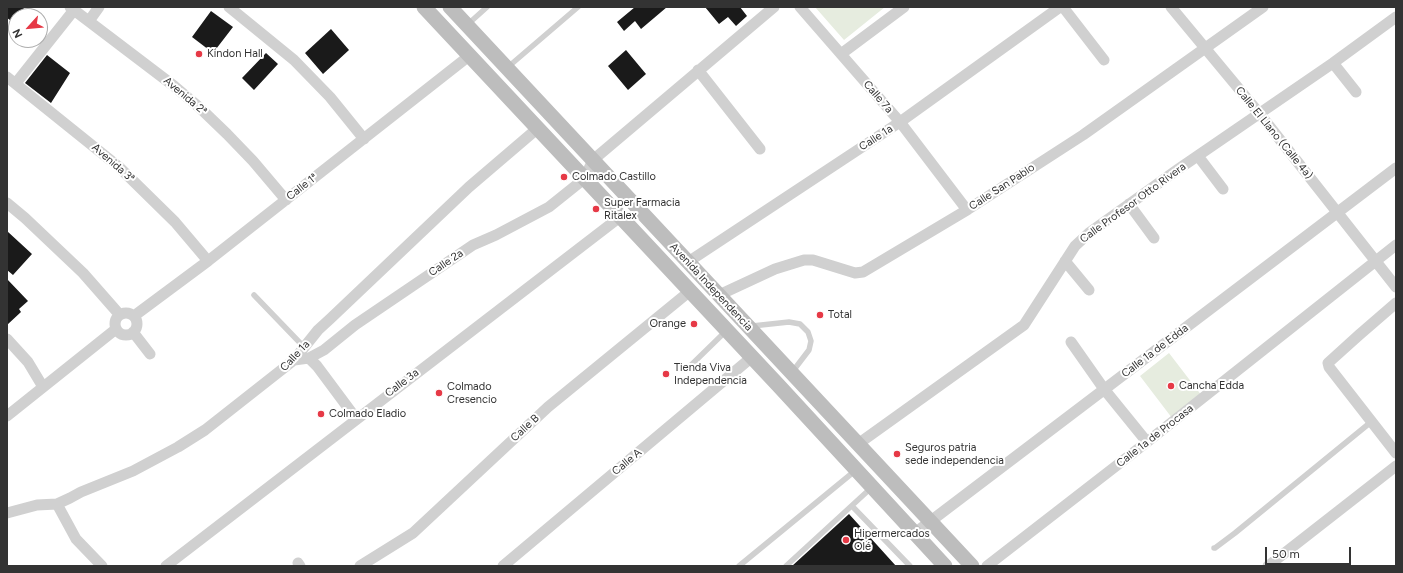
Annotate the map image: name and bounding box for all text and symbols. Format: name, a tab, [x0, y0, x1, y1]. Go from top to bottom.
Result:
north arrow	[8, 8, 48, 48]
text: N	[10, 26, 25, 40]
place label: Kindon Hall	[207, 47, 263, 61]
marker: Kindon Hall	[194, 49, 204, 59]
street label: Avenida 2ª	[161, 74, 209, 118]
street label: Calle 7a	[860, 78, 896, 116]
street label: Calle El Llano (Calle 4a)	[1233, 84, 1315, 182]
street label: Calle 1a	[857, 122, 895, 154]
street label: Avenida 3ª	[89, 141, 137, 185]
street label: Calle Profesor Otto Rivera	[1077, 160, 1189, 246]
street label: Calle San Pablo	[967, 161, 1037, 213]
place label: Colmado Castillo	[572, 170, 656, 184]
street label: Calle 1ª	[284, 171, 320, 203]
marker: Colmado Castillo	[559, 172, 569, 182]
place label: Super Farmacia Ritalex	[604, 196, 680, 222]
marker: Super Farmacia Ritalex	[591, 204, 601, 214]
street label: Avenida Independencia	[667, 240, 755, 334]
street label: Calle 2a	[426, 247, 466, 279]
place label: Total	[828, 308, 852, 322]
marker: Total	[815, 310, 825, 320]
place label: Orange	[650, 317, 686, 331]
marker: Orange	[689, 319, 699, 329]
street label: Calle 1a de Edda	[1119, 322, 1191, 380]
street label: Calle 1a	[277, 338, 313, 374]
place label: Tienda Viva Independencia	[674, 361, 747, 387]
street label: Calle 3a	[383, 366, 421, 400]
marker: Tienda Viva Independencia	[661, 369, 671, 379]
place label: Cancha Edda	[1179, 379, 1244, 393]
place label: Colmado Cresencio	[447, 380, 497, 406]
marker: Cancha Edda	[1166, 381, 1176, 391]
marker: Colmado Cresencio	[434, 388, 444, 398]
street label: Calle 1a de Procasa	[1114, 402, 1196, 470]
place label: Colmado Eladio	[329, 407, 406, 421]
marker: Colmado Eladio	[316, 409, 326, 419]
street label: Calle B	[508, 412, 542, 444]
place label: Seguros patria sede independencia	[905, 441, 1004, 467]
street label: Calle A	[610, 446, 644, 478]
marker: Seguros patria sede independencia	[892, 449, 902, 459]
place label: Hipermercados Olé	[854, 527, 930, 553]
marker: Hipermercados Olé	[841, 535, 851, 545]
scale bar	[1267, 539, 1353, 565]
text: 50 m	[1272, 547, 1300, 561]

